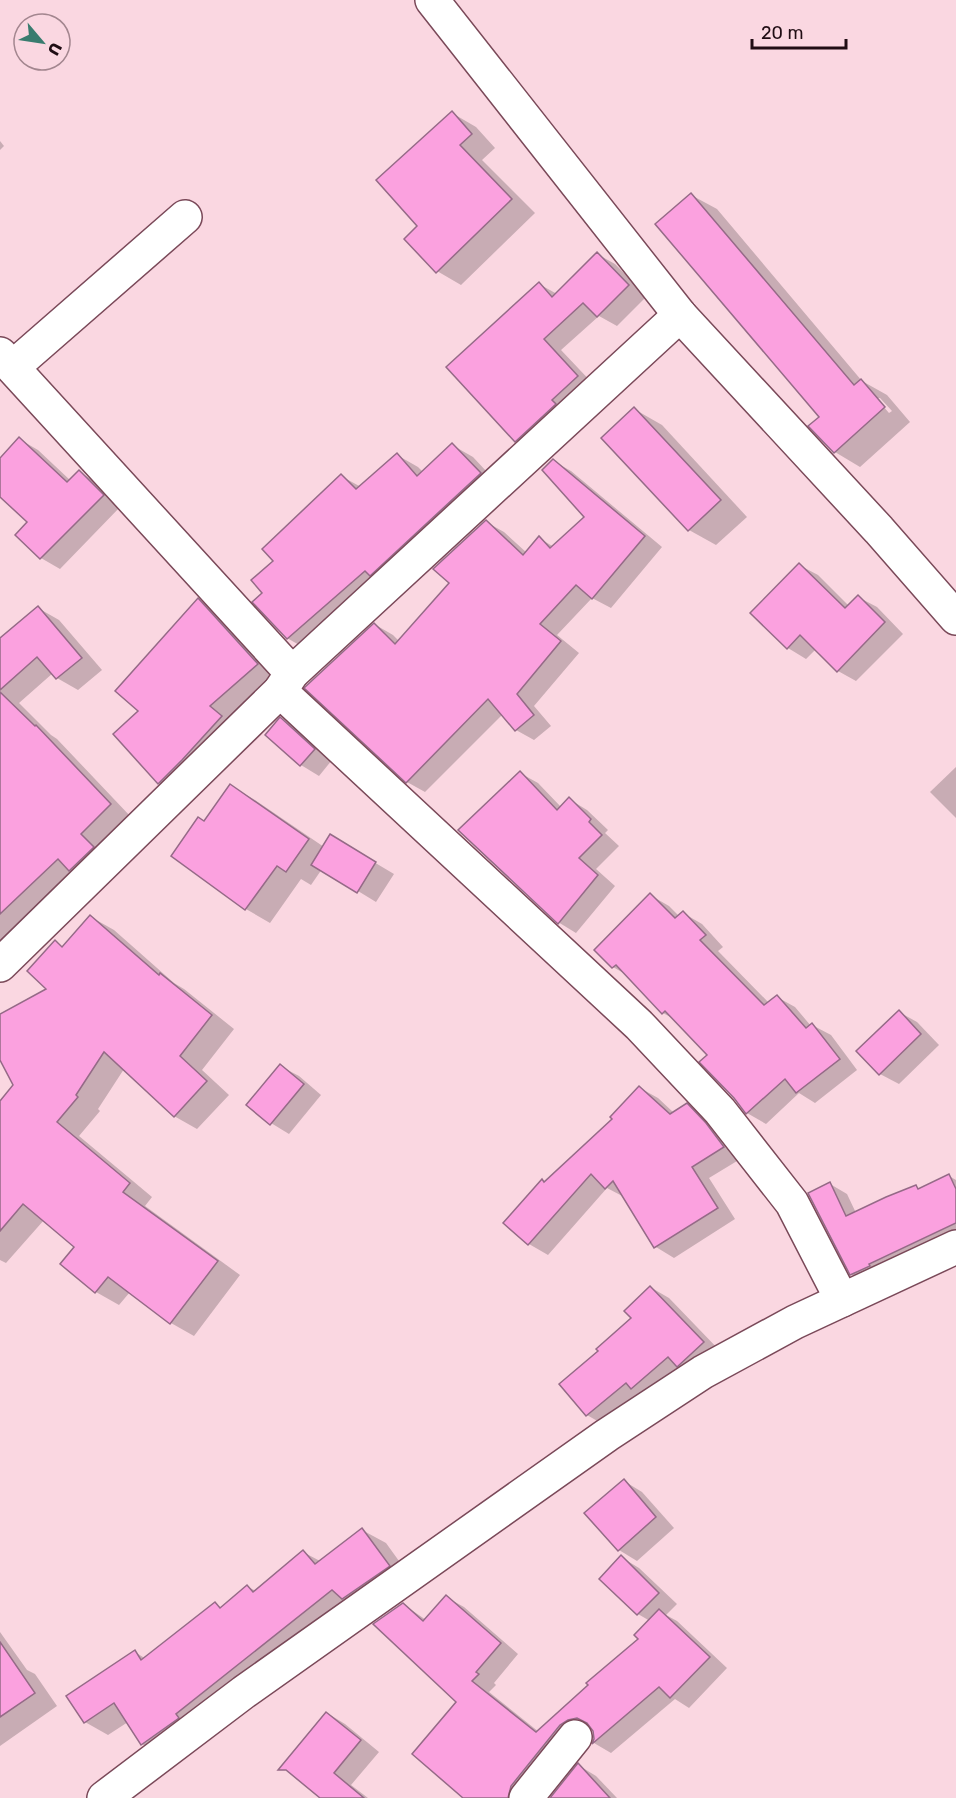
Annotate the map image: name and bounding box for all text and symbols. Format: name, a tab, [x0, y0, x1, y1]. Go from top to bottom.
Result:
north arrow	[12, 12, 72, 72]
scale bar	[752, 12, 846, 50]
text: 20 m	[761, 22, 803, 44]
text: U	[44, 39, 66, 59]

